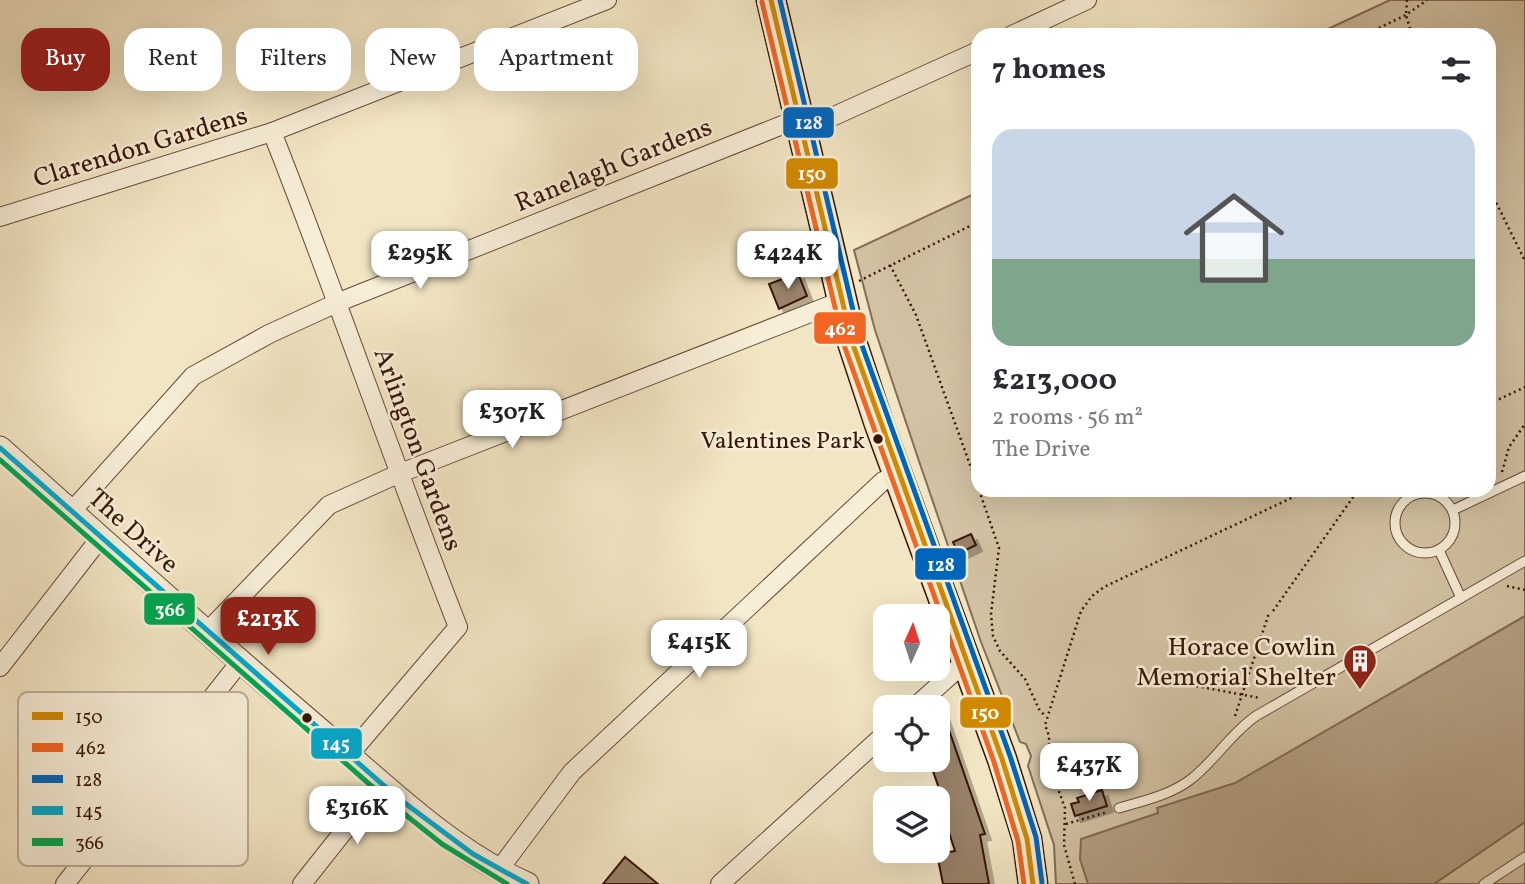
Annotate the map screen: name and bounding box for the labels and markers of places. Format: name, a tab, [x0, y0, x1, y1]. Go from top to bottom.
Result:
pin: £295K	[371, 232, 469, 291]
pin: £424K	[739, 232, 837, 291]
pin: £307K	[463, 391, 561, 450]
place label: Valentines Park	[700, 425, 865, 459]
marker: Valentines Park	[871, 432, 885, 446]
pin: £213K	[219, 598, 317, 657]
pin: £415K	[650, 620, 748, 680]
place label: Horace Cowlin Memorial Shelter	[1136, 630, 1336, 696]
building icon: Horace Cowlin Memorial Shelter	[1341, 642, 1379, 691]
unlabelled marker	[300, 711, 314, 725]
pin: £437K	[1040, 744, 1138, 803]
pin: £316K	[308, 786, 406, 846]

